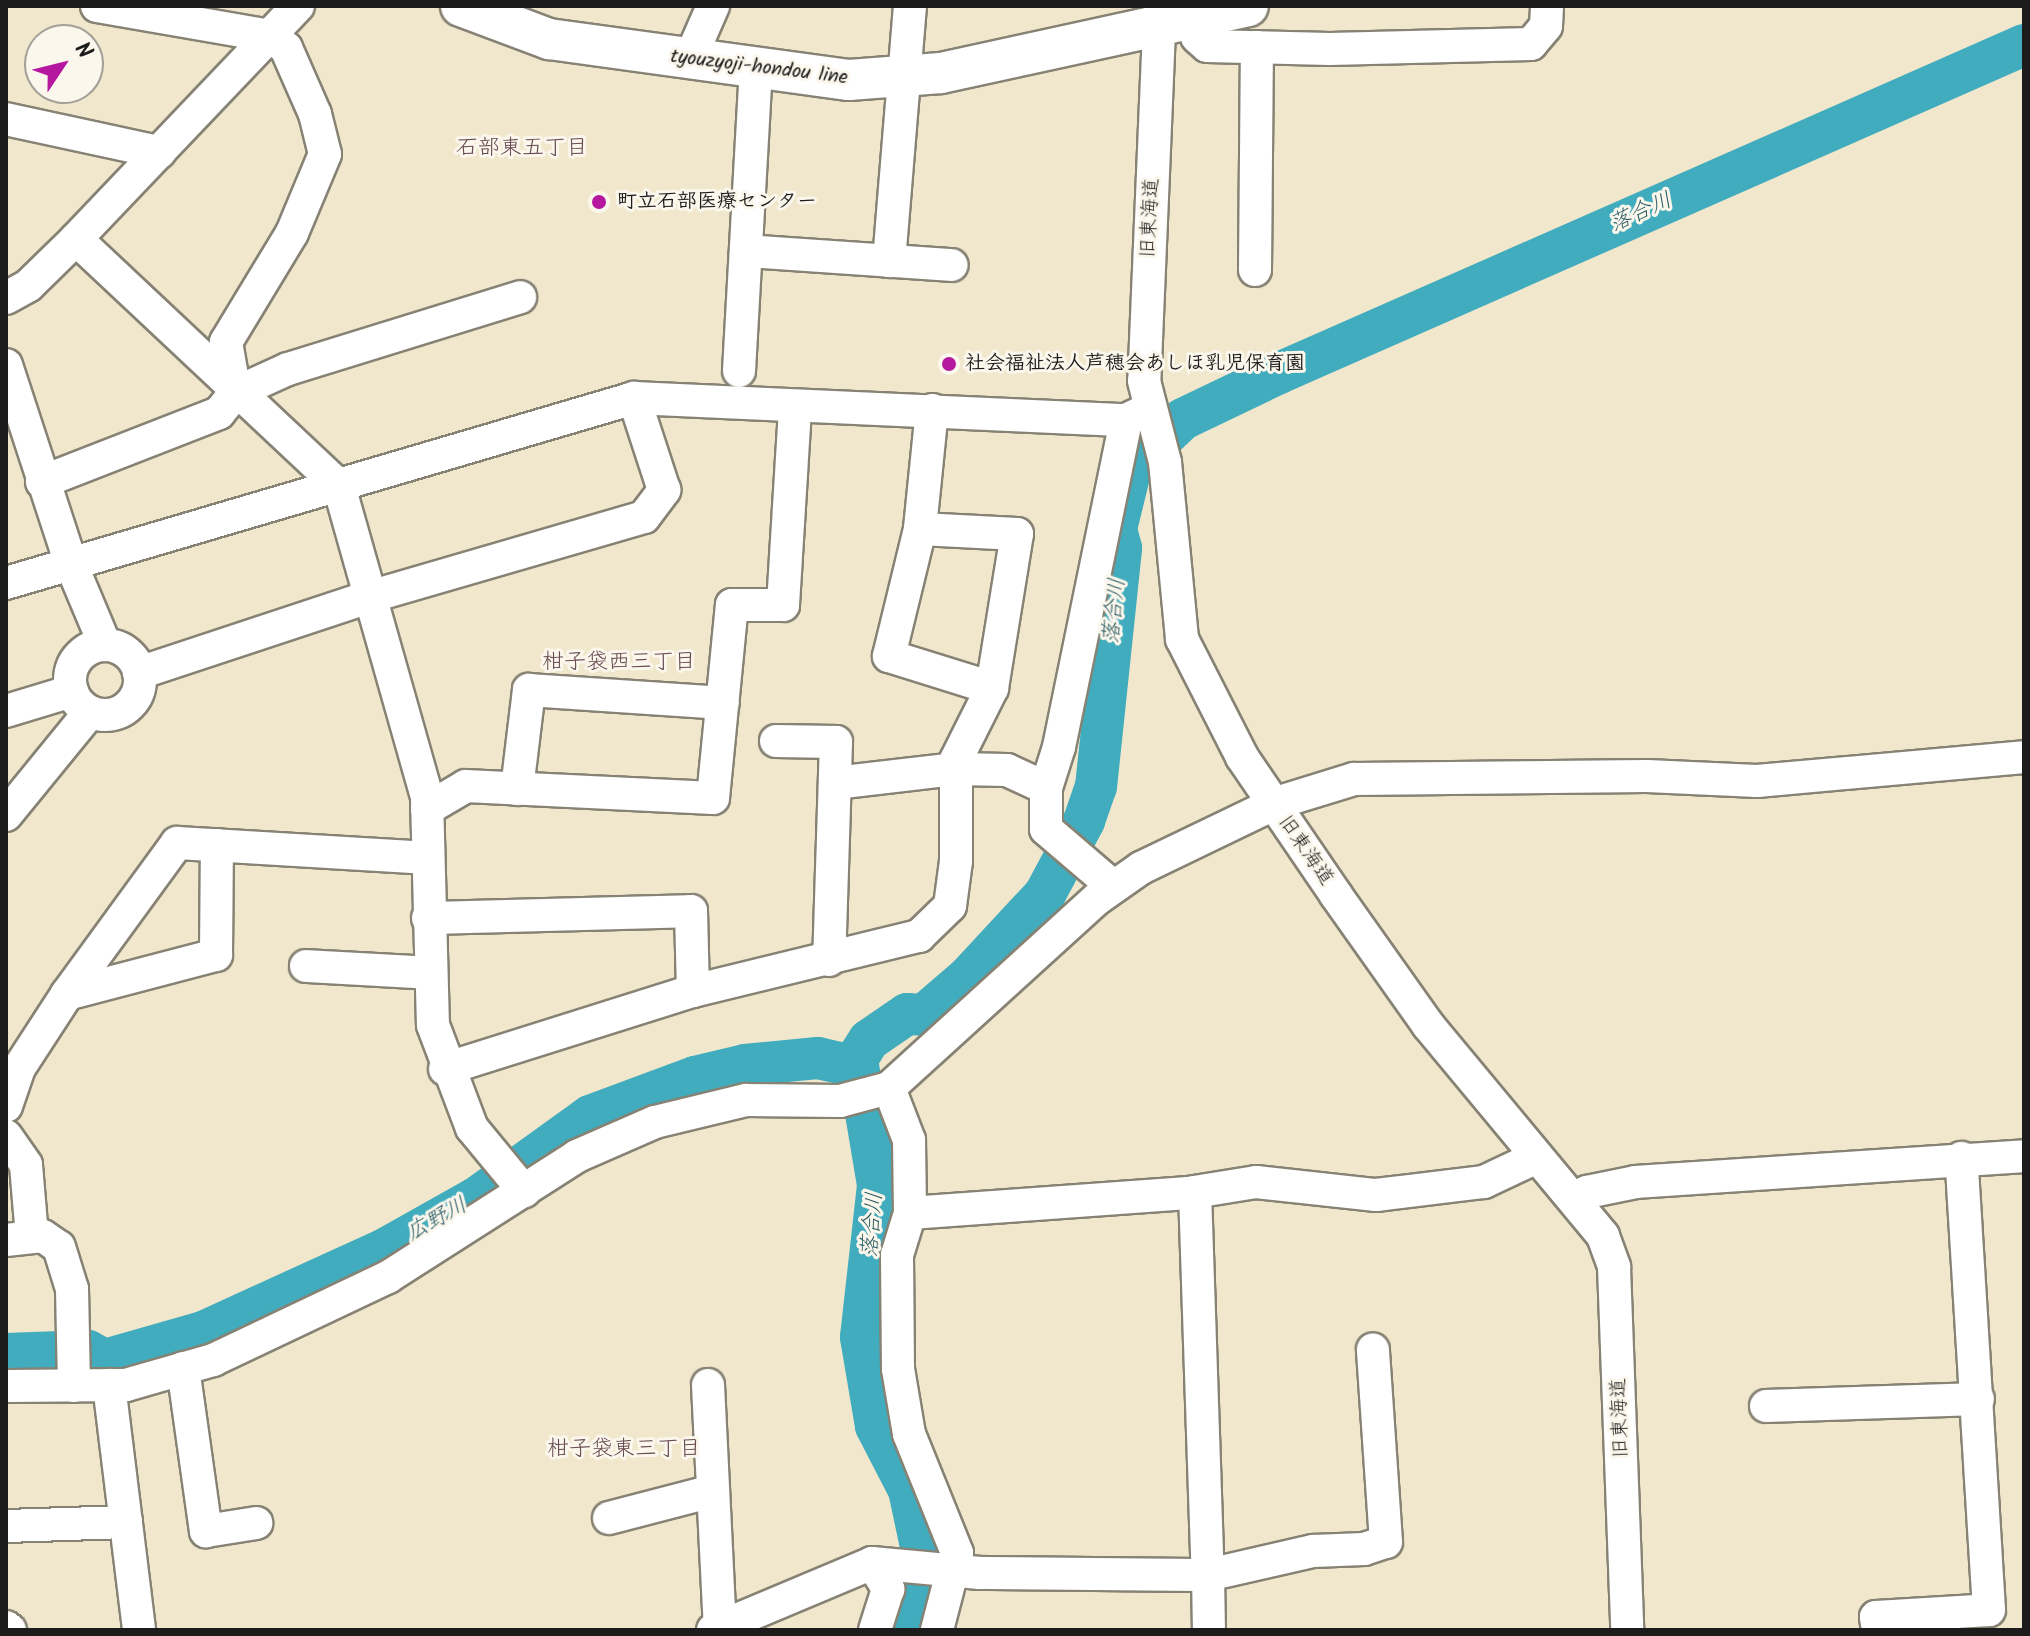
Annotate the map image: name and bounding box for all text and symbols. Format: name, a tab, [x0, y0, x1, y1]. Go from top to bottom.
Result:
north arrow	[24, 24, 104, 104]
text: N	[64, 35, 101, 67]
street label: tyouzyoji-hondou line	[669, 45, 849, 91]
district label: 石部東五丁目	[456, 136, 588, 162]
street label: 旧東海道	[1137, 177, 1165, 259]
water label: 落合川	[1605, 188, 1677, 238]
place label: 町立石部医療センター	[617, 190, 817, 214]
marker: 町立石部医療センター	[588, 191, 610, 213]
place label: 社会福祉法人芦穂会あしほ乳児保育園	[965, 352, 1305, 376]
marker: 社会福祉法人芦穂会あしほ乳児保育園	[940, 355, 958, 373]
water label: 落合川	[1098, 577, 1132, 645]
district label: 柑子袋西三丁目	[542, 650, 696, 676]
street label: 旧東海道	[1272, 811, 1338, 891]
water label: 落合川	[857, 1191, 889, 1259]
water label: 広野川	[402, 1192, 472, 1248]
street label: 旧東海道	[1608, 1378, 1634, 1458]
district label: 柑子袋東三丁目	[547, 1437, 701, 1463]

